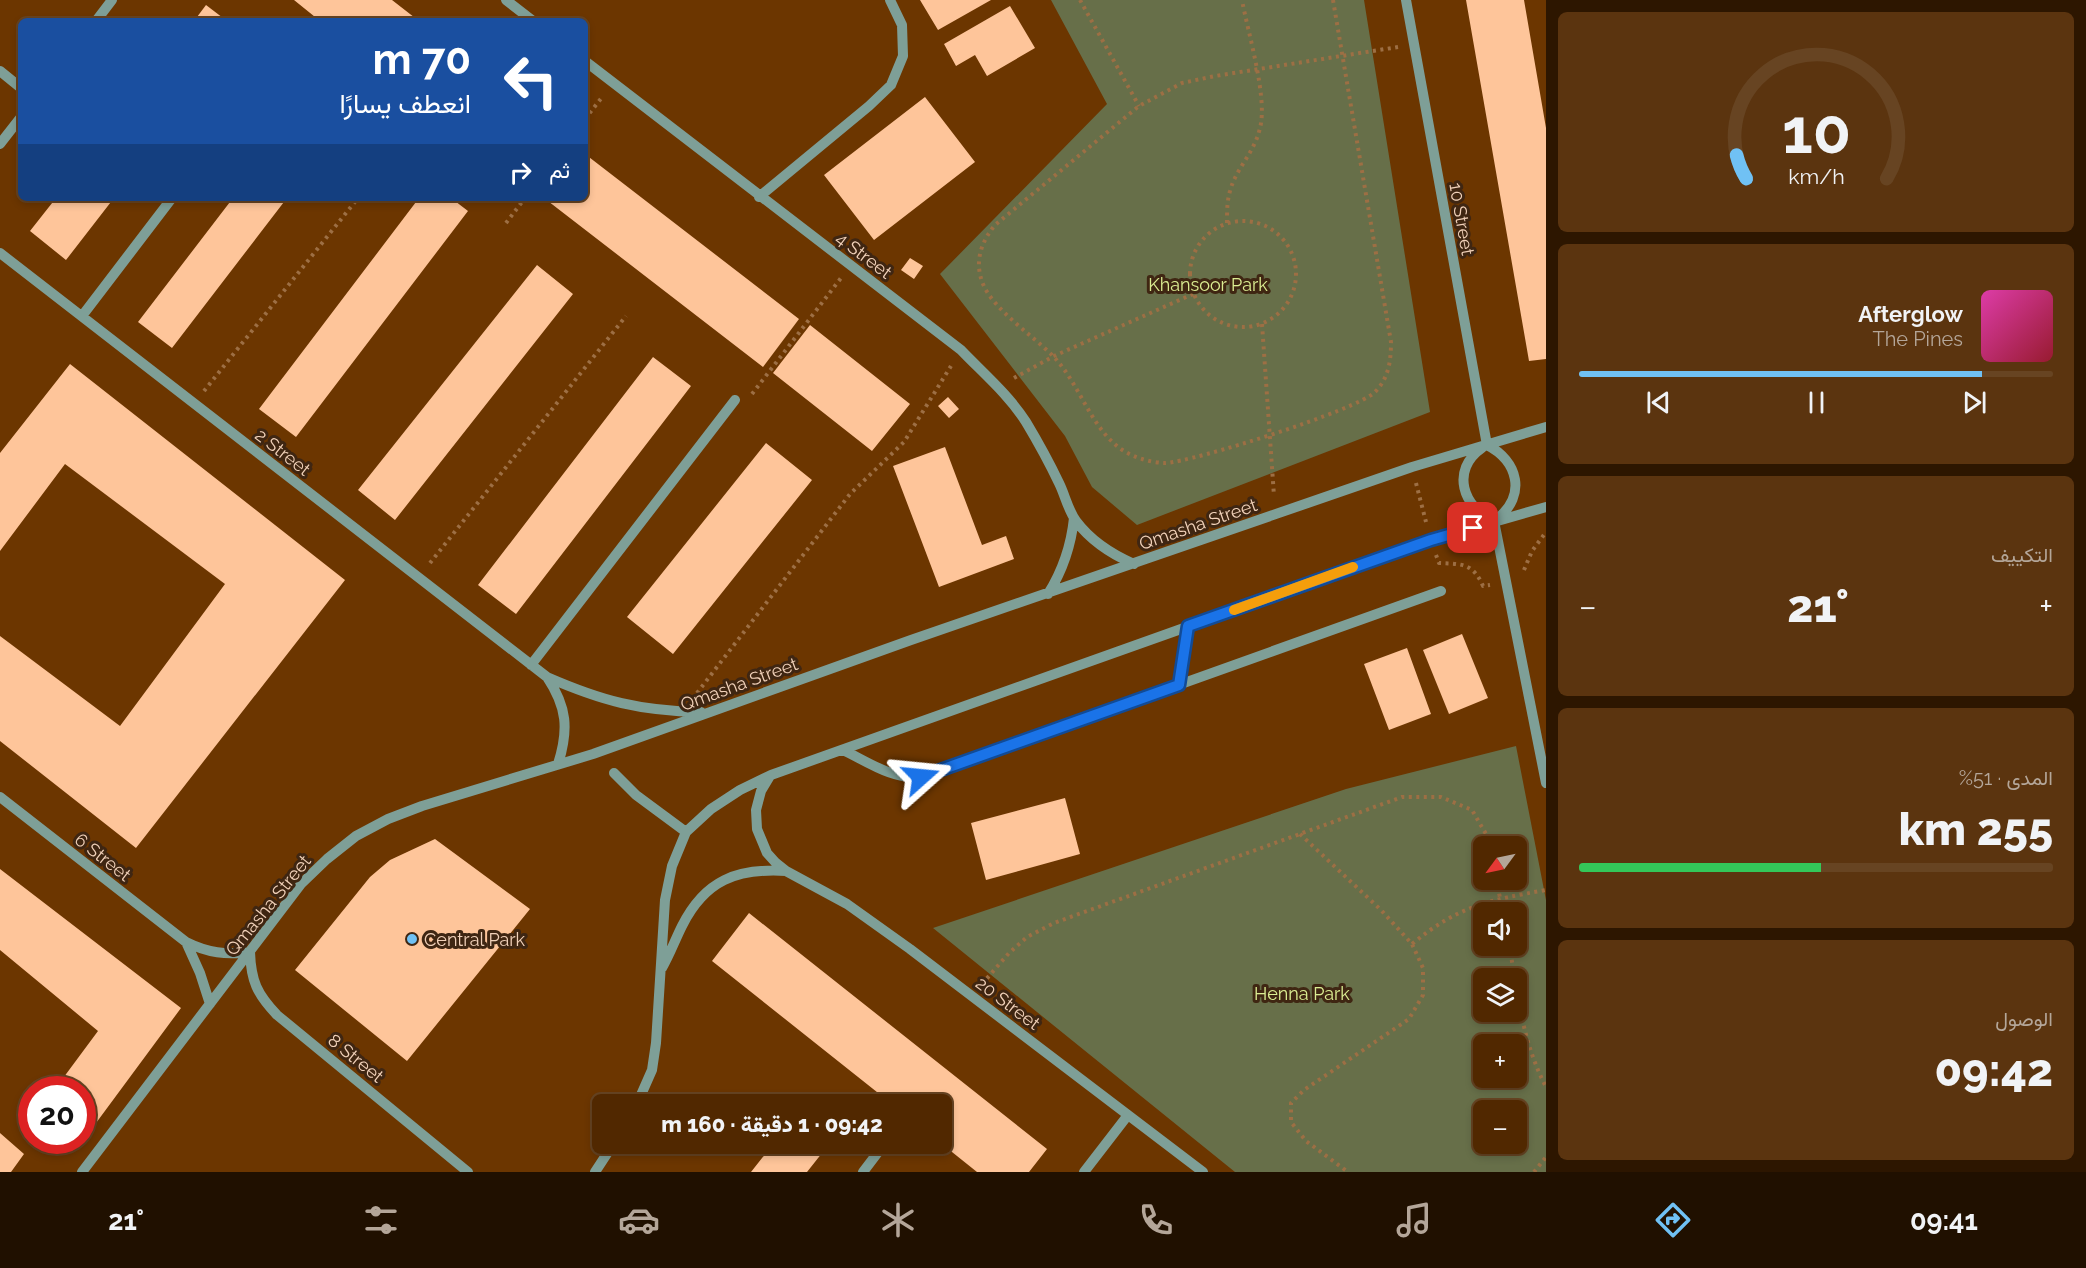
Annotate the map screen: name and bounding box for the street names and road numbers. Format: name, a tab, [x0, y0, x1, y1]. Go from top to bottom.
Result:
street label: 10 Street	[1445, 181, 1479, 257]
street label: 4 Street	[832, 227, 896, 283]
street label: 2 Street	[251, 424, 315, 480]
street label: Qmasha Street	[1136, 494, 1260, 554]
street label: Qmasha Street	[677, 653, 801, 715]
street label: 6 Street	[71, 829, 135, 885]
street label: Qmasha Street	[221, 850, 315, 960]
street label: 20 Street	[972, 972, 1044, 1034]
street label: 8 Street	[324, 1029, 388, 1087]

